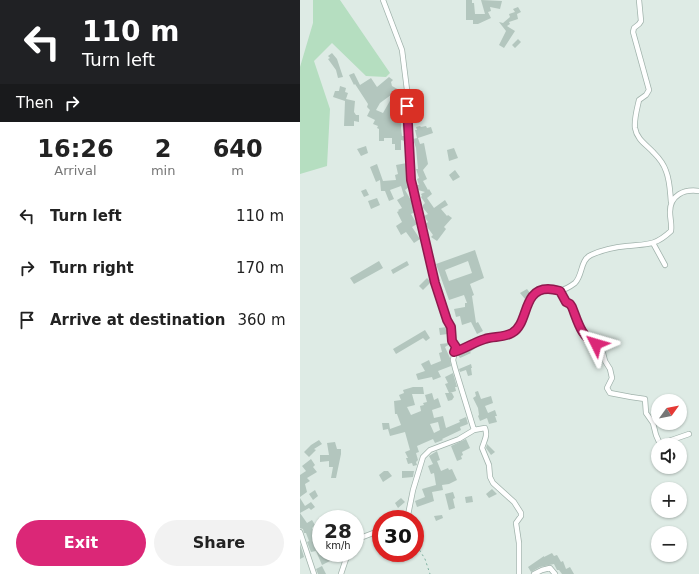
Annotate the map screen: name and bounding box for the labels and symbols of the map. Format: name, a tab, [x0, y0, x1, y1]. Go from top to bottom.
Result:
pin	[390, 89, 424, 123]
position arrow	[575, 323, 617, 365]
north arrow	[651, 394, 687, 430]
speed limit sign: 30	[372, 510, 424, 562]

